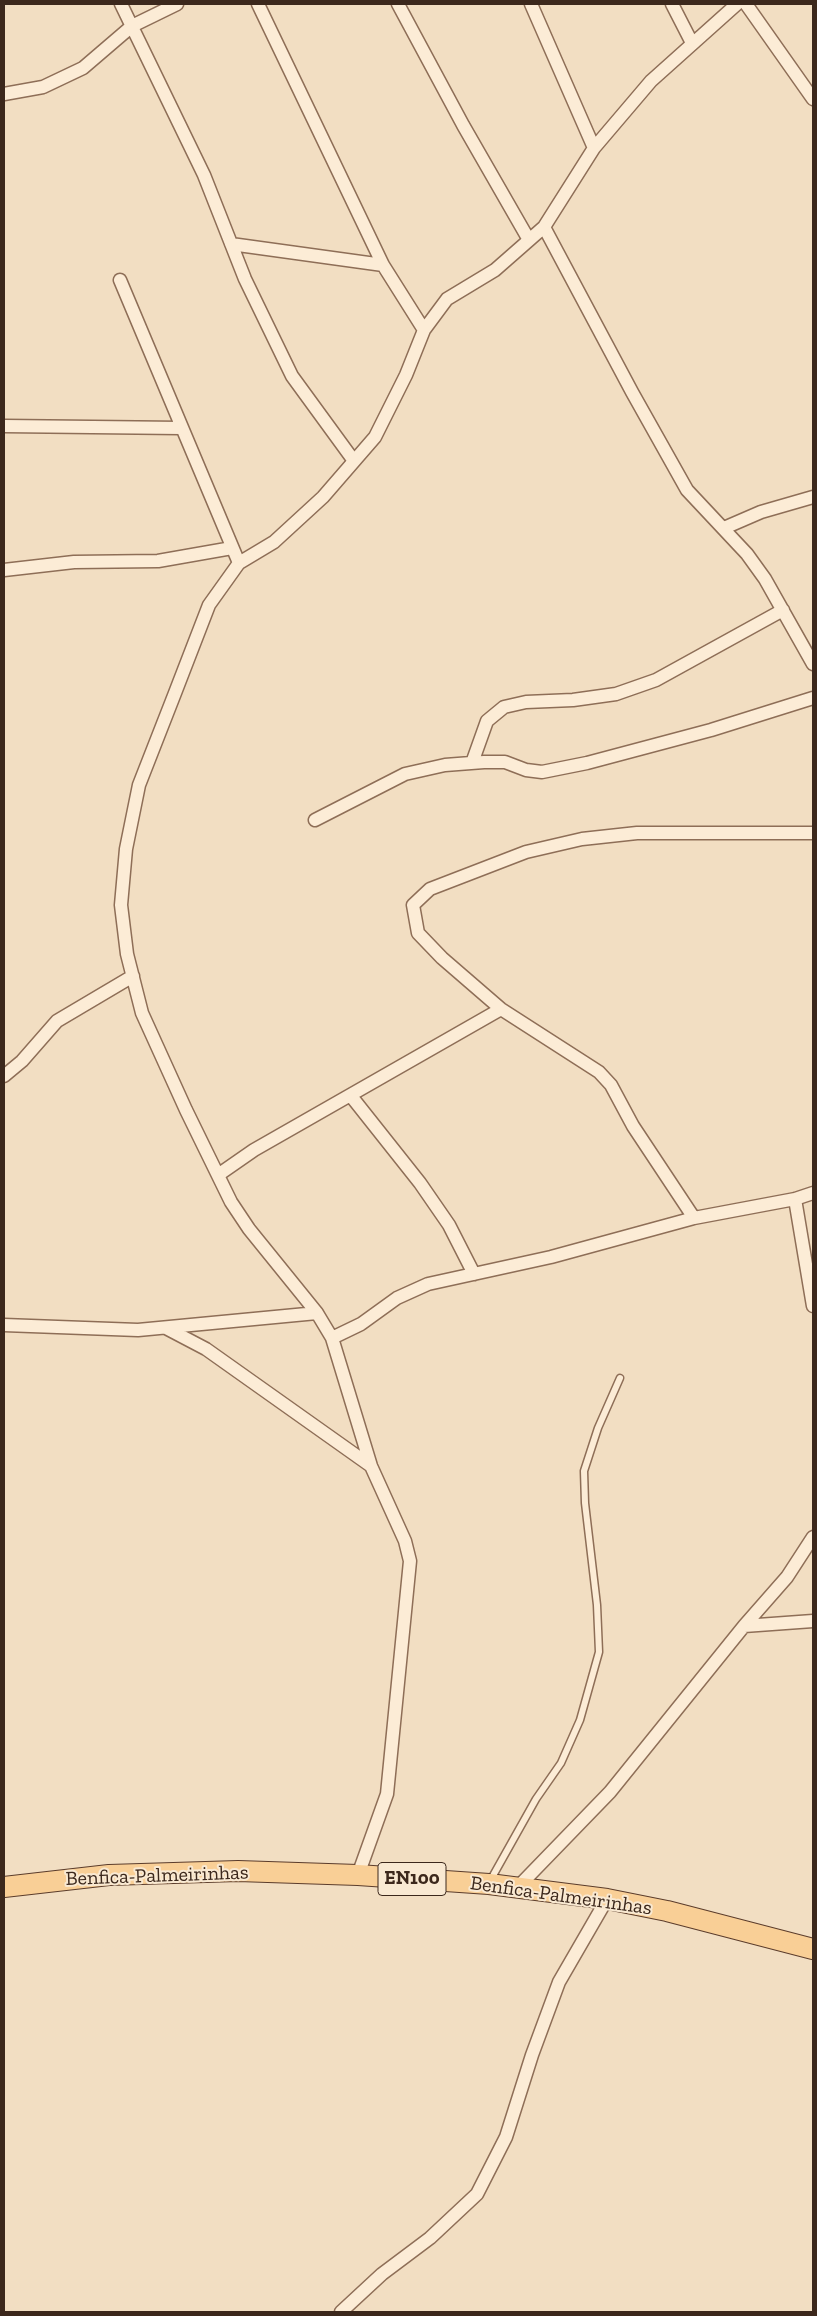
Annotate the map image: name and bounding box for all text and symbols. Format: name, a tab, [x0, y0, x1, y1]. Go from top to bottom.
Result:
street label: Benfica-Palmeirinhas	[65, 1861, 249, 1891]
road number: EN100	[378, 1862, 446, 1896]
street label: Benfica-Palmeirinhas	[469, 1871, 653, 1921]

